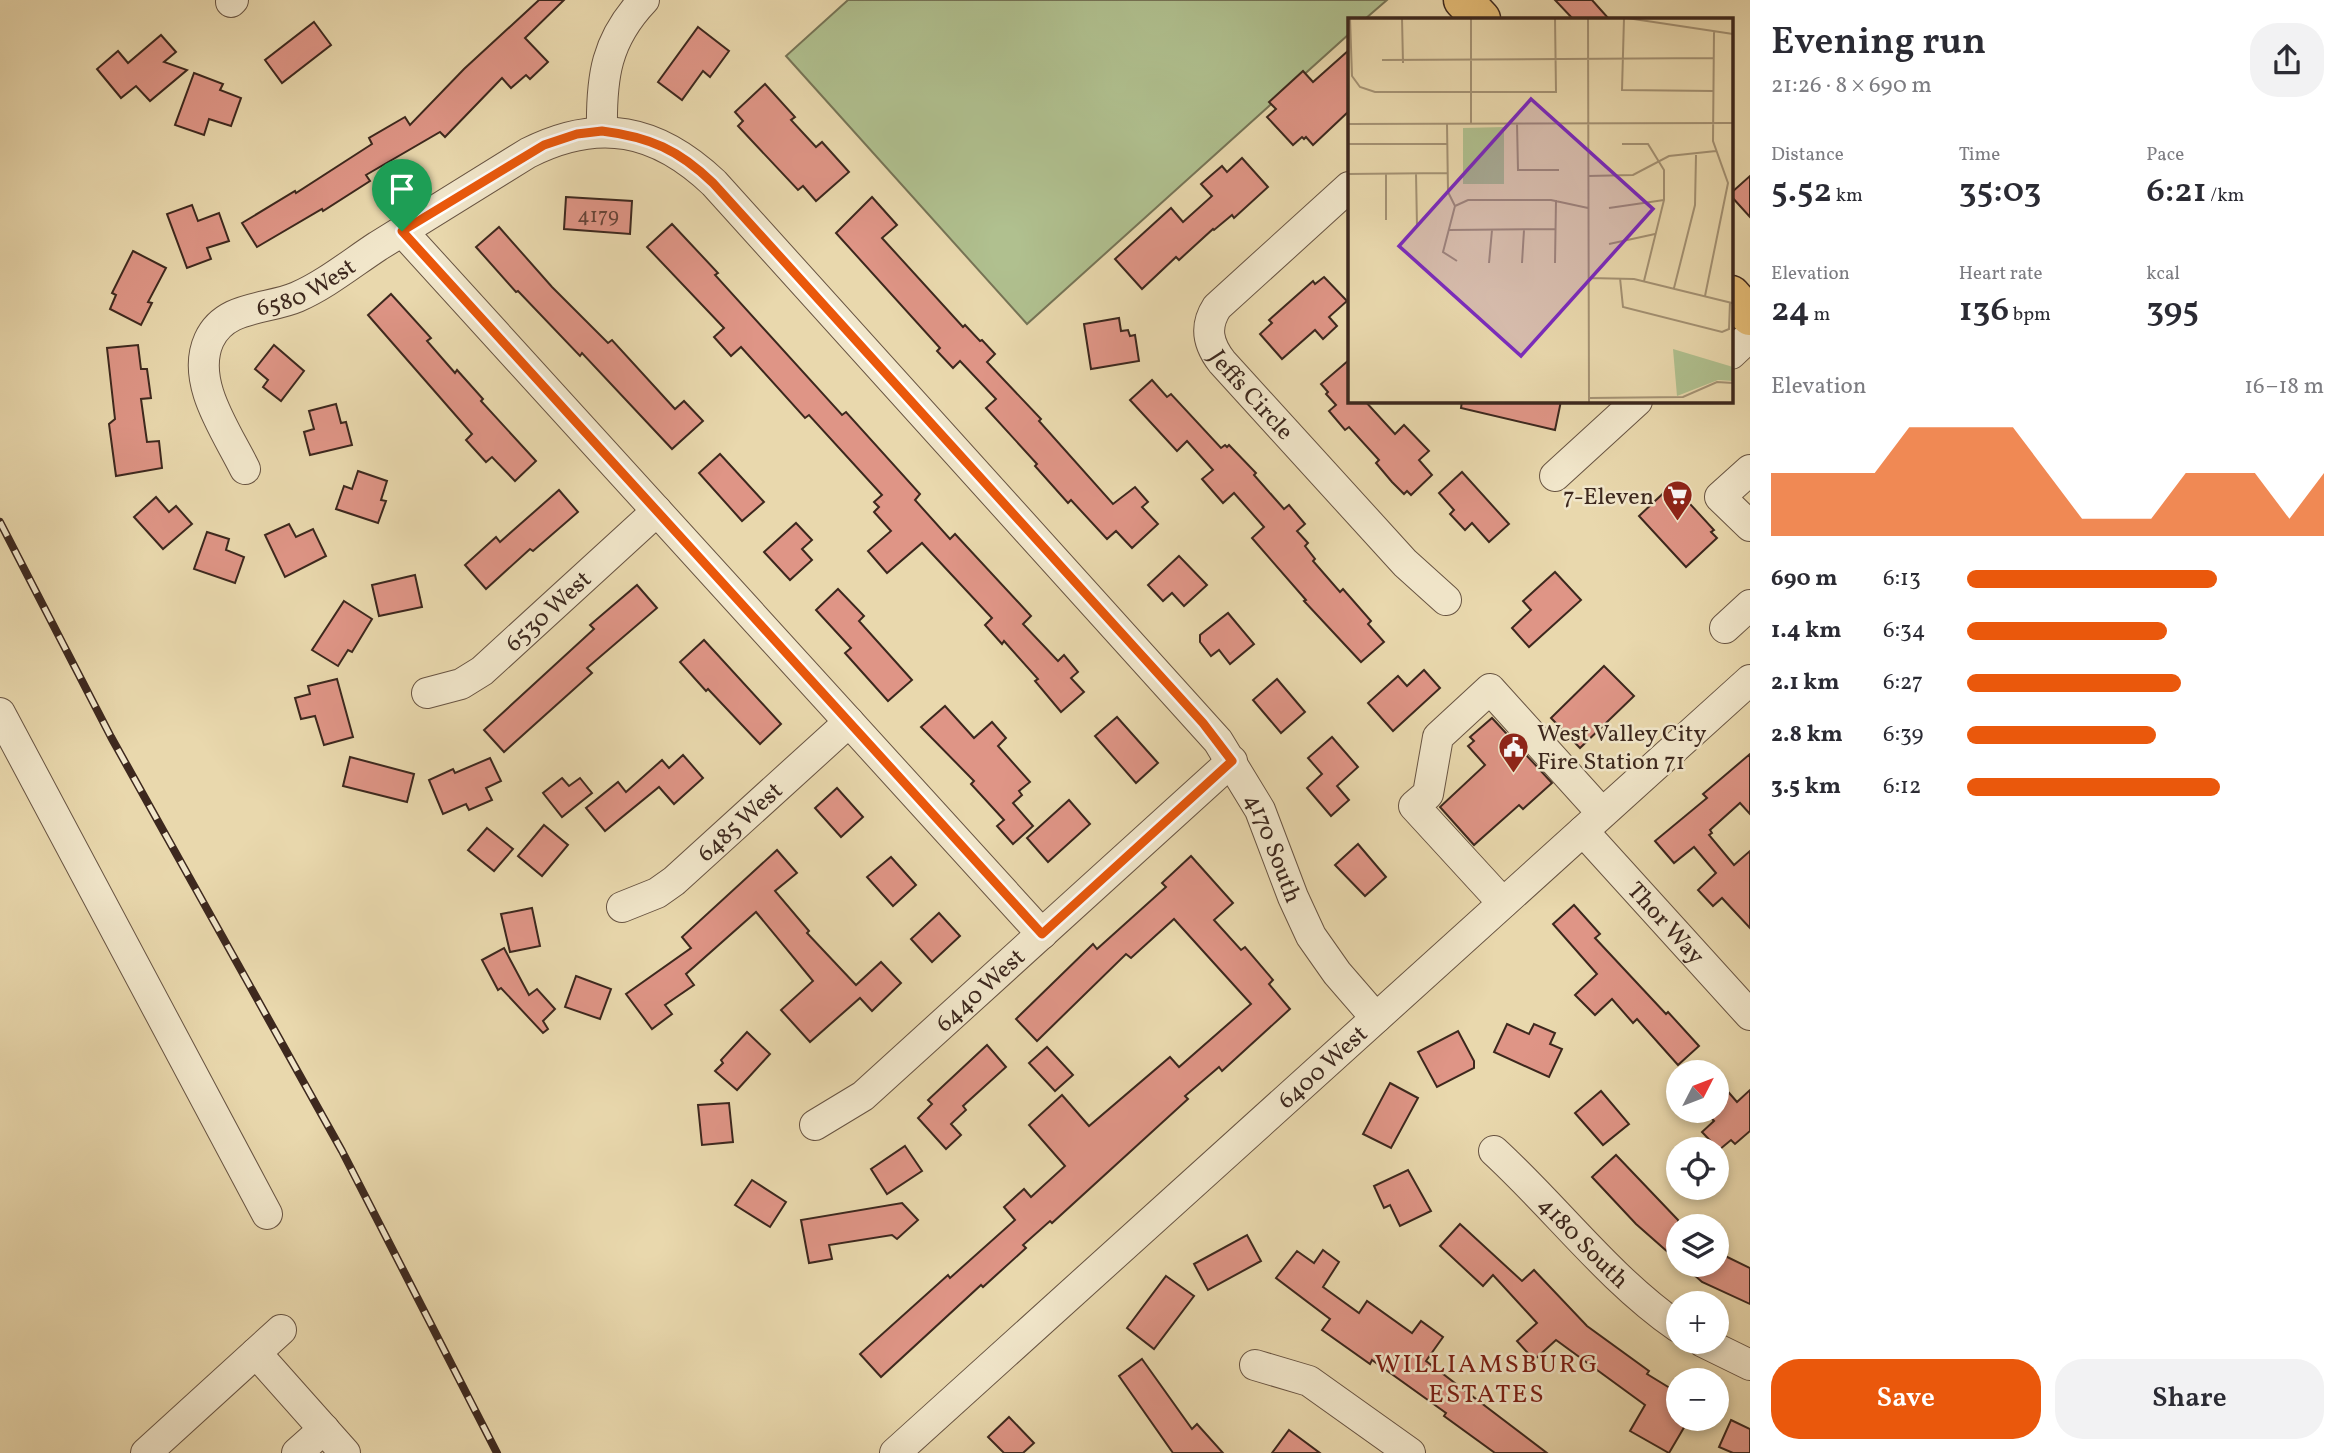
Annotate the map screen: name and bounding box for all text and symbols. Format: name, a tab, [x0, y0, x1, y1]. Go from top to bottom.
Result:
text: Evening run	[1771, 17, 1986, 70]
inset map	[1348, 18, 1732, 402]
button: share	[2250, 23, 2324, 97]
text: 21:26 · 8 × 690 m	[1771, 70, 1932, 102]
text: Distance	[1771, 142, 1844, 168]
text: Time	[1959, 142, 2000, 168]
text: Pace	[2146, 142, 2184, 168]
pin	[372, 159, 432, 231]
text: 5.52	[1771, 168, 1832, 216]
text: 35:03	[1959, 168, 2041, 216]
text: 6:21	[2146, 168, 2207, 216]
icon: arrive	[383, 170, 421, 208]
text: km	[1832, 183, 1863, 209]
text: /km	[2207, 183, 2244, 209]
house number: 4179	[577, 202, 619, 231]
street label: 6580 West	[254, 251, 364, 326]
text: Elevation	[1771, 261, 1850, 287]
text: Heart rate	[1959, 261, 2043, 287]
text: kcal	[2146, 261, 2180, 287]
text: 24	[1771, 287, 1810, 335]
text: 136	[1959, 287, 2009, 335]
text: 395	[2146, 287, 2199, 335]
text: m	[1810, 302, 1830, 328]
text: bpm	[2009, 302, 2051, 328]
street label: Jeffs Circle	[1199, 344, 1300, 449]
text: Elevation	[1771, 371, 1867, 403]
text: 16–18 m	[2244, 371, 2324, 403]
supermarket icon: 7-Eleven	[1660, 479, 1694, 523]
place label: 7-Eleven	[1563, 481, 1654, 515]
text: 690 m	[1771, 563, 1838, 595]
text: 6:13	[1883, 563, 1921, 595]
street label: 6530 West	[498, 564, 600, 661]
text: 1.4 km	[1771, 615, 1842, 647]
text: 6:34	[1883, 615, 1926, 647]
text: 2.1 km	[1771, 667, 1840, 699]
text: 6:27	[1883, 667, 1923, 699]
place label: West Valley City Fire Station 71	[1537, 718, 1706, 780]
text: 2.8 km	[1771, 719, 1843, 751]
text: 6:39	[1883, 719, 1923, 751]
public building icon: West Valley City Fire Station 71	[1497, 730, 1531, 774]
text: 3.5 km	[1771, 771, 1841, 803]
text: 6:12	[1883, 771, 1921, 803]
street label: 6485 West	[690, 775, 791, 871]
street label: 4170 South	[1234, 787, 1309, 908]
street label: Thor Way	[1618, 875, 1712, 973]
street label: 6440 West	[929, 942, 1034, 1041]
street label: 6400 West	[1271, 1018, 1376, 1118]
north arrow	[1666, 1060, 1729, 1124]
map controls	[1666, 1060, 1729, 1431]
button: locate	[1666, 1137, 1729, 1200]
street label: 4180 South	[1529, 1190, 1635, 1298]
button: layers	[1666, 1214, 1729, 1277]
button: +	[1666, 1291, 1729, 1354]
district label: WILLIAMSBURG ESTATES	[1374, 1347, 1600, 1413]
button: Save	[1771, 1359, 2041, 1439]
button: Share	[2055, 1359, 2324, 1439]
button: −	[1666, 1368, 1729, 1431]

